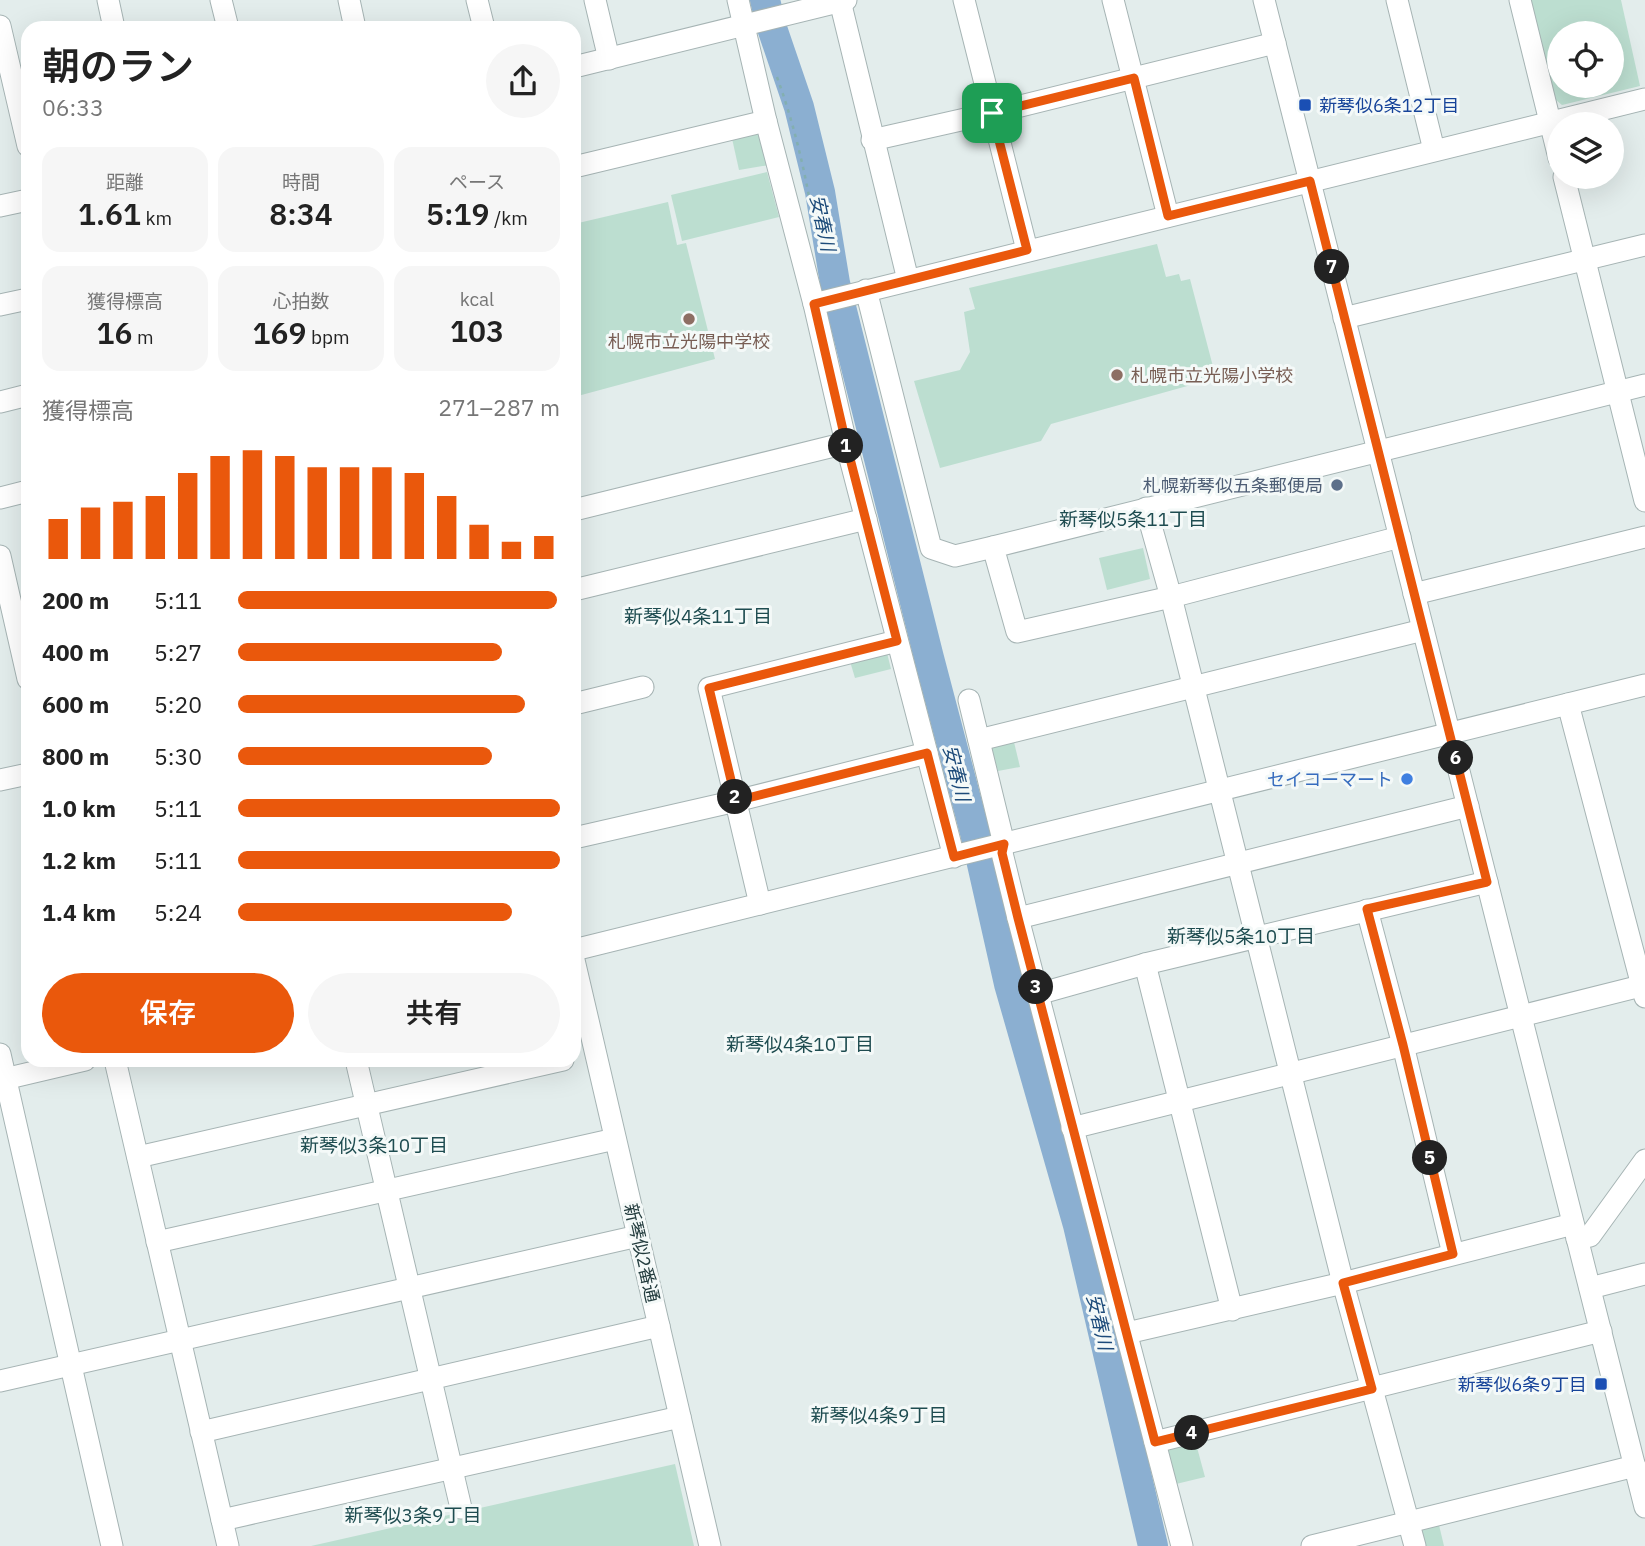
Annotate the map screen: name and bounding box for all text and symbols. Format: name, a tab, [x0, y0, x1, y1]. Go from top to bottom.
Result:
map controls	[1547, 21, 1624, 189]
button: locate	[1547, 21, 1624, 98]
text: 朝のラン	[42, 41, 194, 90]
button: share	[486, 44, 560, 118]
pin	[962, 83, 1022, 143]
text: 06:33	[42, 92, 104, 122]
icon: arrive	[973, 94, 1011, 132]
place label: 新琴似6条12丁目	[1319, 94, 1459, 117]
marker: 新琴似6条12丁目	[1297, 97, 1313, 113]
button: layers	[1547, 112, 1624, 189]
text: 距離	[106, 170, 144, 194]
text: 時間	[282, 170, 320, 194]
text: ペース	[449, 170, 505, 194]
water label: 安春川	[805, 193, 841, 255]
text: 1.61	[78, 194, 141, 233]
text: 8:34	[269, 194, 333, 233]
text: 5:19	[426, 194, 490, 233]
text: km	[141, 206, 172, 230]
text: /km	[490, 206, 528, 230]
pin: 7	[1314, 250, 1350, 284]
text: 7	[1326, 254, 1337, 278]
text: kcal	[460, 287, 494, 311]
text: 獲得標高	[87, 289, 163, 313]
text: 心拍数	[272, 289, 330, 313]
text: 103	[450, 311, 504, 350]
marker: 札幌市立光陽中学校	[681, 311, 697, 327]
text: 16	[96, 313, 132, 352]
text: 169	[252, 313, 306, 352]
text: m	[132, 325, 154, 349]
text: bpm	[306, 325, 350, 349]
place label: 札幌市立光陽中学校	[608, 330, 770, 353]
place label: 札幌市立光陽小学校	[1131, 364, 1293, 387]
marker: 札幌市立光陽小学校	[1109, 367, 1125, 383]
text: 271–287 m	[438, 392, 560, 422]
text: 獲得標高	[42, 395, 134, 425]
pin: 1	[828, 428, 864, 464]
text: 1	[840, 433, 851, 457]
place label: 札幌新琴似五条郵便局	[1143, 474, 1323, 497]
marker: 札幌新琴似五条郵便局	[1329, 477, 1345, 493]
district label: 新琴似5条11丁目	[1059, 507, 1207, 531]
text: 200 m	[42, 585, 109, 615]
text: 5:11	[154, 585, 202, 615]
district label: 新琴似4条11丁目	[624, 604, 772, 628]
text: 400 m	[42, 637, 109, 667]
text: 5:27	[154, 637, 202, 667]
text: 600 m	[42, 689, 109, 719]
text: 5:20	[154, 689, 202, 719]
pin: 6	[1438, 740, 1474, 776]
text: 800 m	[42, 741, 109, 771]
text: 5:30	[154, 741, 202, 771]
water label: 安春川	[938, 742, 976, 805]
text: 6	[1450, 745, 1461, 769]
place label: セイコーマート	[1267, 768, 1393, 791]
marker: セイコーマート	[1399, 771, 1415, 787]
pin: 2	[718, 780, 752, 814]
text: 2	[729, 784, 740, 808]
text: 1.0 km	[42, 793, 116, 823]
text: 5:11	[154, 793, 202, 823]
text: 1.2 km	[42, 845, 116, 875]
text: 5:11	[154, 845, 202, 875]
text: 1.4 km	[42, 897, 116, 927]
text: 5:24	[154, 897, 202, 927]
district label: 新琴似5条10丁目	[1167, 924, 1315, 948]
pin: 3	[1018, 970, 1054, 1004]
button: 保存	[42, 973, 294, 1053]
button: 共有	[308, 973, 560, 1053]
text: 3	[1030, 974, 1041, 998]
district label: 新琴似4条10丁目	[726, 1032, 874, 1056]
district label: 新琴似3条10丁目	[300, 1133, 448, 1157]
pin: 5	[1412, 1140, 1448, 1176]
text: 5	[1424, 1145, 1435, 1169]
street label: 新琴似2番通	[619, 1201, 665, 1305]
water label: 安春川	[1082, 1292, 1119, 1354]
place label: 新琴似6条9丁目	[1457, 1373, 1587, 1396]
marker: 新琴似6条9丁目	[1593, 1376, 1609, 1392]
district label: 新琴似4条9丁目	[811, 1403, 947, 1427]
pin: 4	[1174, 1416, 1210, 1450]
text: 4	[1186, 1420, 1197, 1444]
district label: 新琴似3条9丁目	[345, 1503, 481, 1527]

